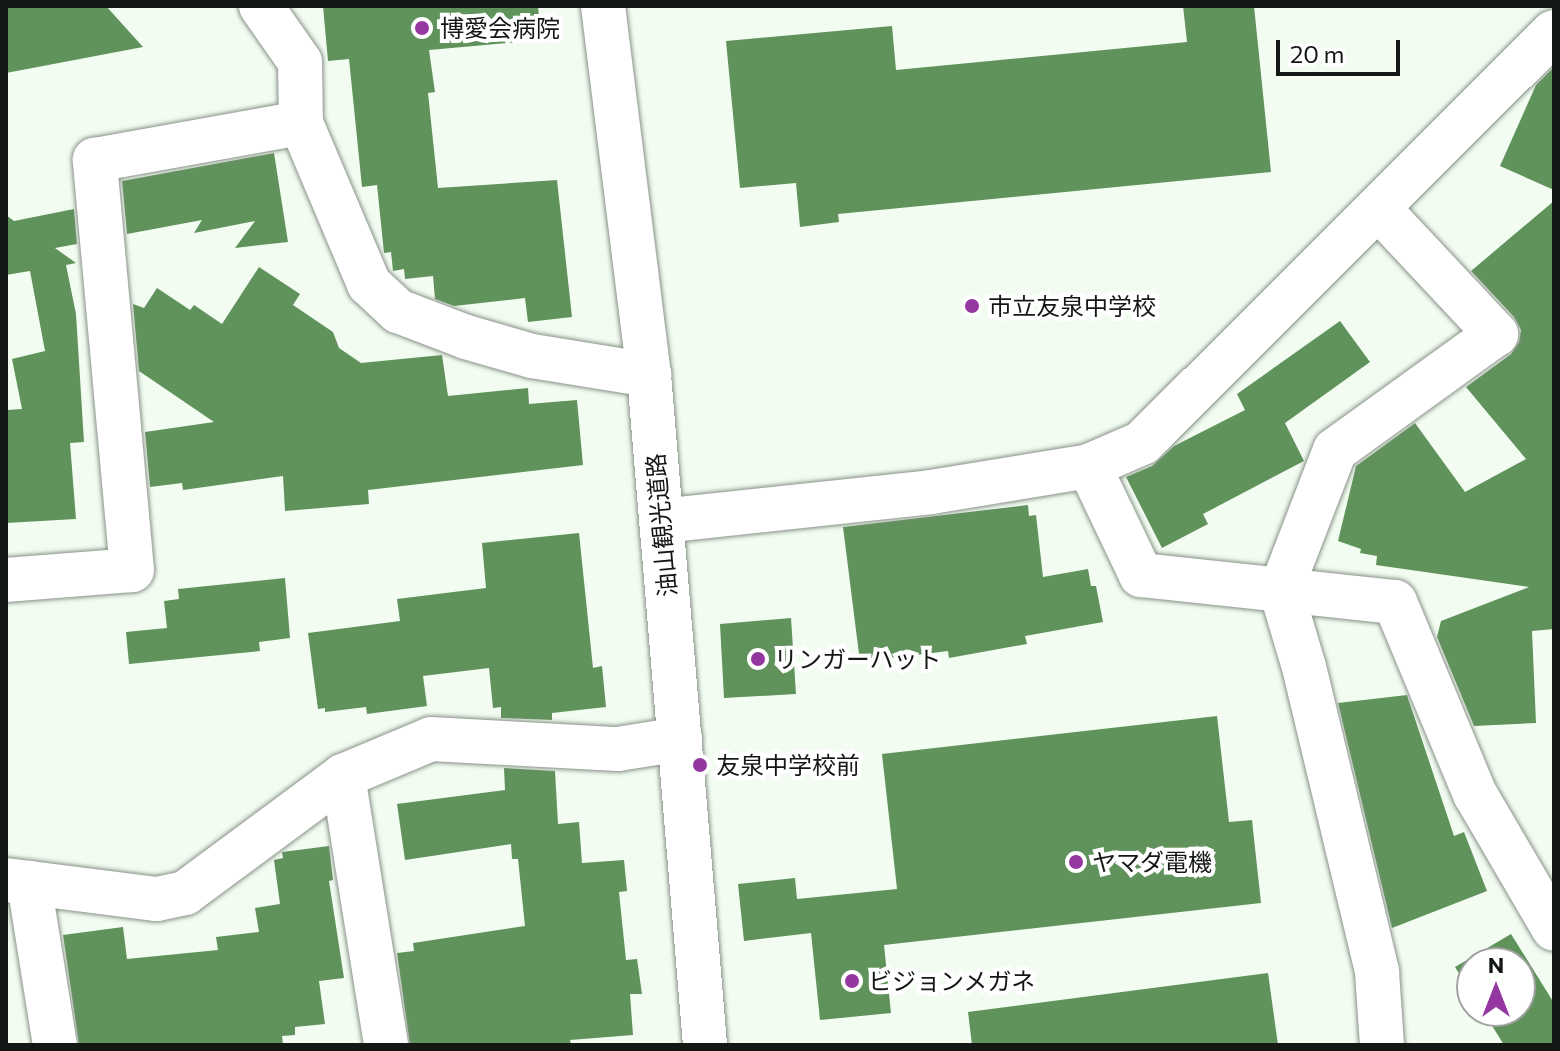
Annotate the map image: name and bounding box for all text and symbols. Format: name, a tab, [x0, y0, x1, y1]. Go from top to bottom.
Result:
place label: 博愛会病院	[440, 14, 560, 42]
marker: 博愛会病院	[411, 17, 433, 39]
scale bar	[1280, 24, 1404, 74]
text: 20 m	[1290, 39, 1344, 68]
place label: 市立友泉中学校	[988, 292, 1156, 320]
marker: 市立友泉中学校	[963, 297, 981, 315]
street label: 油山観光道路	[640, 452, 682, 598]
place label: リンガーハット	[774, 645, 942, 673]
marker: リンガーハット	[749, 650, 767, 668]
place label: 友泉中学校前	[716, 751, 860, 779]
marker: 友泉中学校前	[691, 756, 709, 774]
place label: ヤマダ電機	[1092, 848, 1212, 876]
marker: ヤマダ電機	[1067, 853, 1085, 871]
north arrow	[1456, 947, 1536, 1027]
text: N	[1488, 951, 1504, 978]
place label: ビジョンメガネ	[868, 967, 1036, 995]
marker: ビジョンメガネ	[843, 972, 861, 990]

